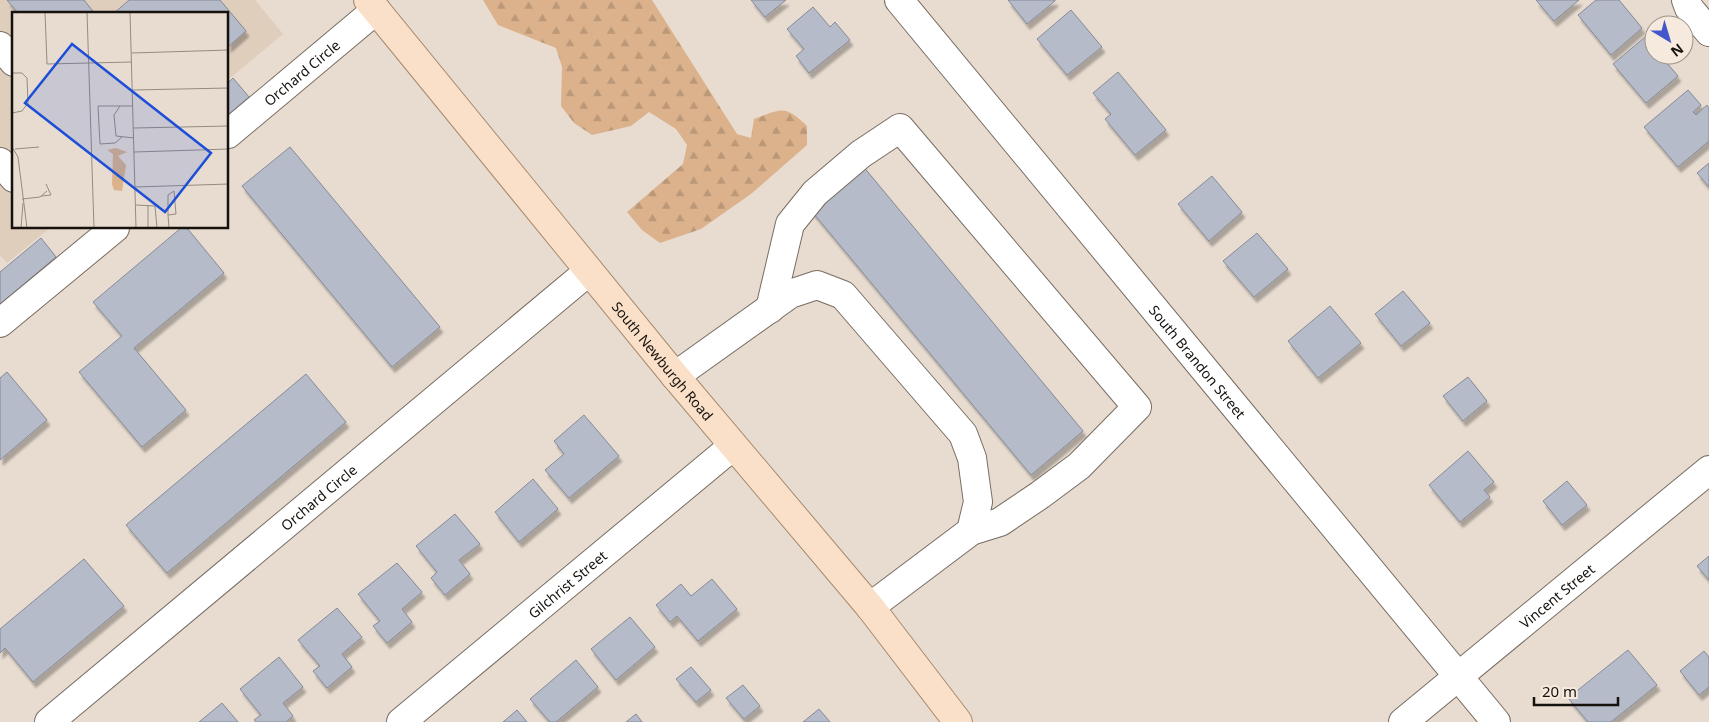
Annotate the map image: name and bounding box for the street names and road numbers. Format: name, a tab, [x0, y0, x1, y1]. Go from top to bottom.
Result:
street label: Orchard Circle	[260, 35, 344, 110]
street label: South Newburgh Road	[608, 297, 718, 424]
street label: South Brandon Street	[1145, 301, 1250, 422]
street label: Orchard Circle	[276, 460, 361, 534]
street label: Gilchrist Street	[524, 546, 610, 622]
street label: Vincent Street	[1515, 559, 1598, 632]

